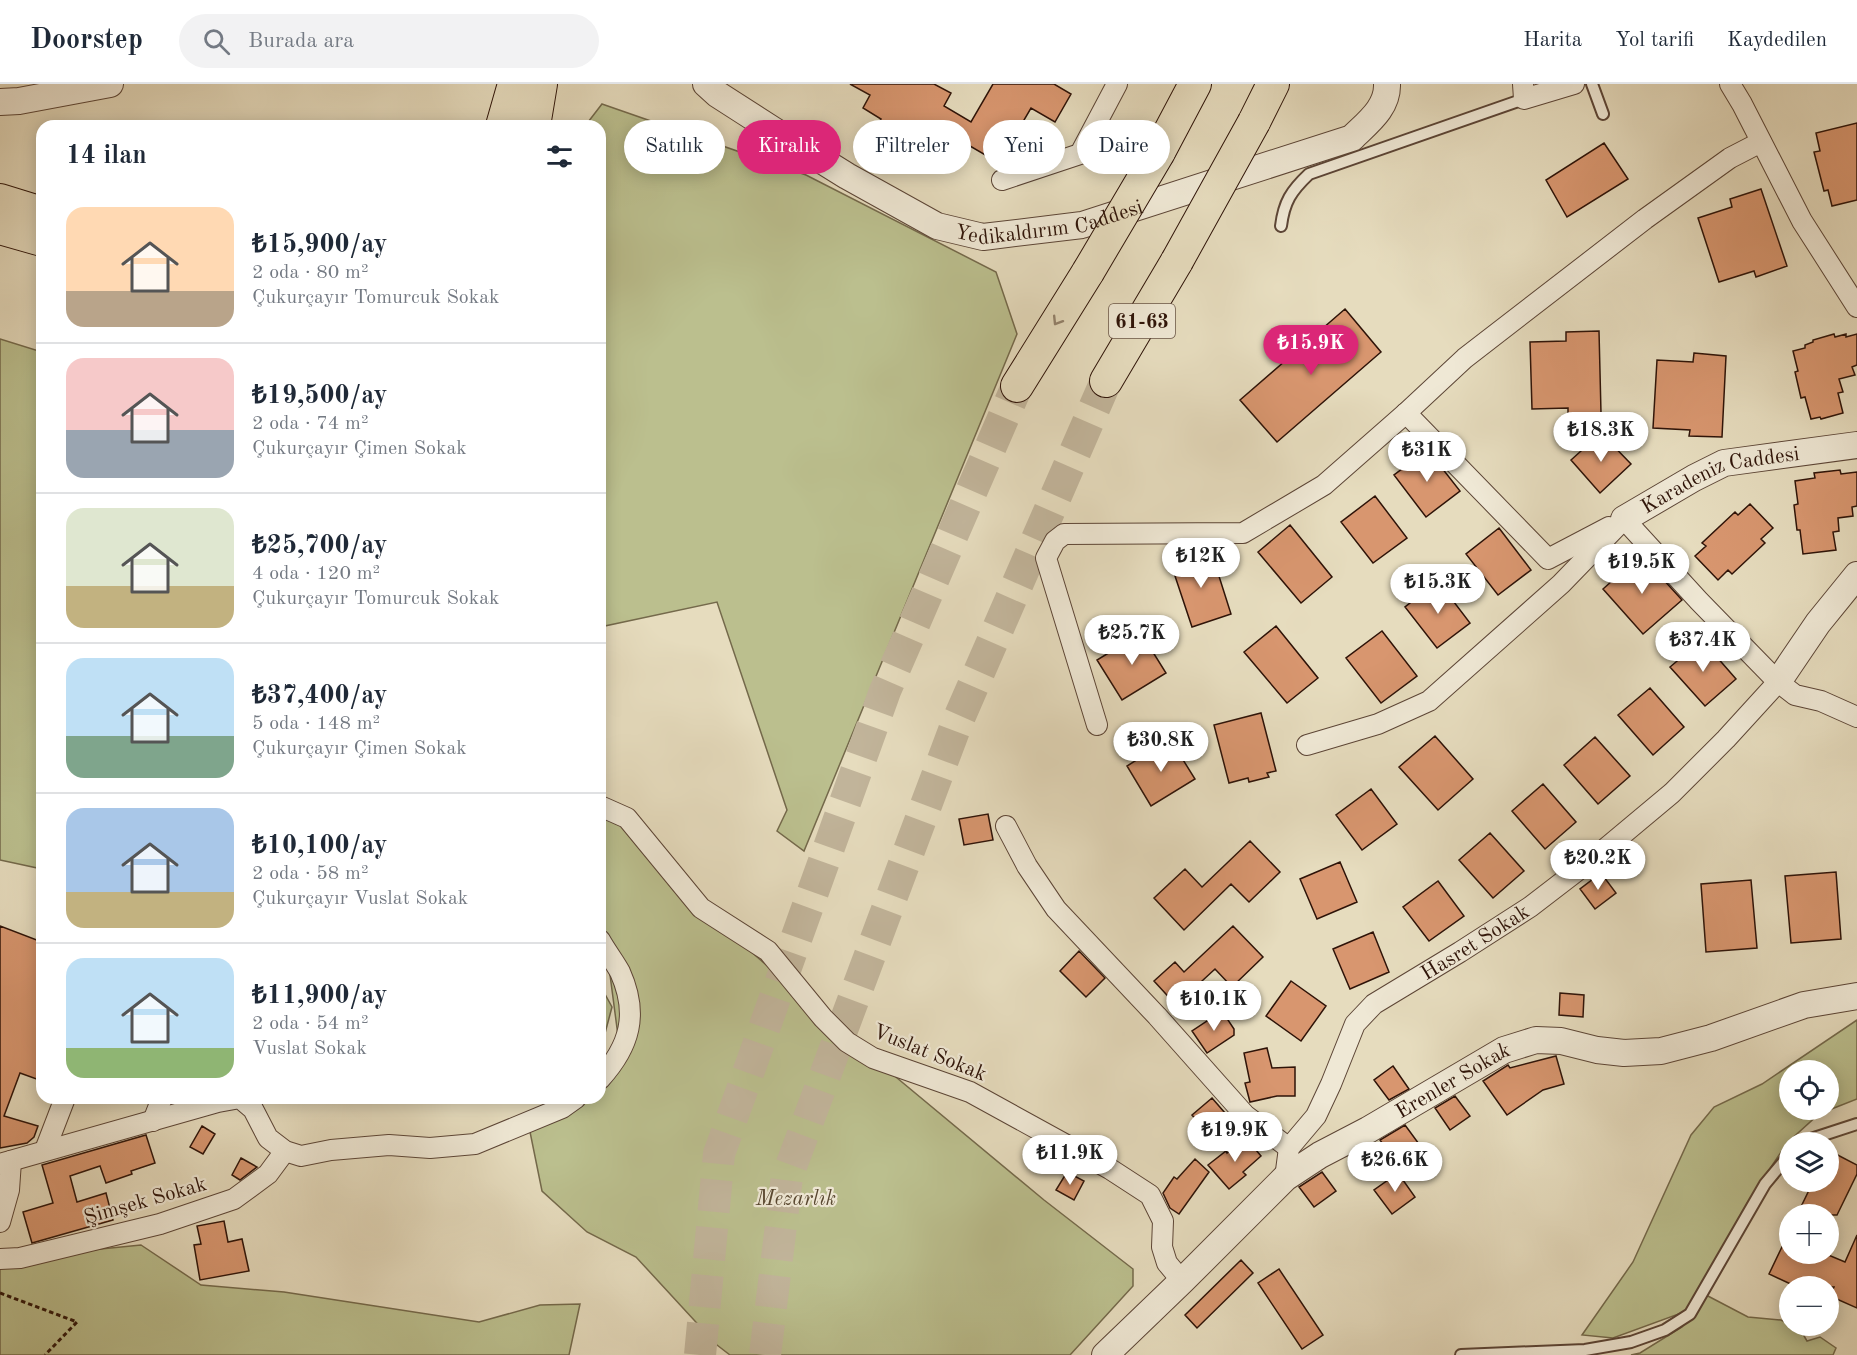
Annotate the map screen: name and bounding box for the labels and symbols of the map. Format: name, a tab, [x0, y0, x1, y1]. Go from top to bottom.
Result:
street label: Yedikaldırım Caddesi	[952, 197, 1146, 250]
road number: 61-63	[1109, 304, 1175, 338]
one-way arrow	[1053, 315, 1064, 326]
pin: ₺15.9K	[1262, 325, 1360, 376]
pin: ₺18.3K	[1552, 412, 1650, 463]
pin: ₺31K	[1391, 432, 1463, 483]
street label: Karadeniz Caddesi	[1638, 444, 1801, 518]
pin: ₺12K	[1165, 538, 1237, 589]
pin: ₺19.5K	[1593, 544, 1691, 595]
pin: ₺15.3K	[1389, 564, 1487, 615]
pin: ₺25.7K	[1083, 615, 1181, 666]
pin: ₺37.4K	[1654, 622, 1752, 673]
pin: ₺30.8K	[1112, 722, 1210, 773]
pin: ₺20.2K	[1549, 840, 1647, 891]
street label: Hasret Sokak	[1418, 901, 1533, 985]
pin: ₺10.1K	[1165, 981, 1263, 1032]
street label: Vuslat Sokak	[870, 1021, 989, 1086]
street label: Erenler Sokak	[1392, 1040, 1513, 1123]
pin: ₺19.9K	[1186, 1112, 1284, 1163]
pin: ₺11.9K	[1021, 1135, 1119, 1186]
pin: ₺26.6K	[1346, 1142, 1444, 1193]
street label: Şimşek Sokak	[82, 1174, 209, 1229]
park label: Mezarlık	[755, 1189, 836, 1210]

